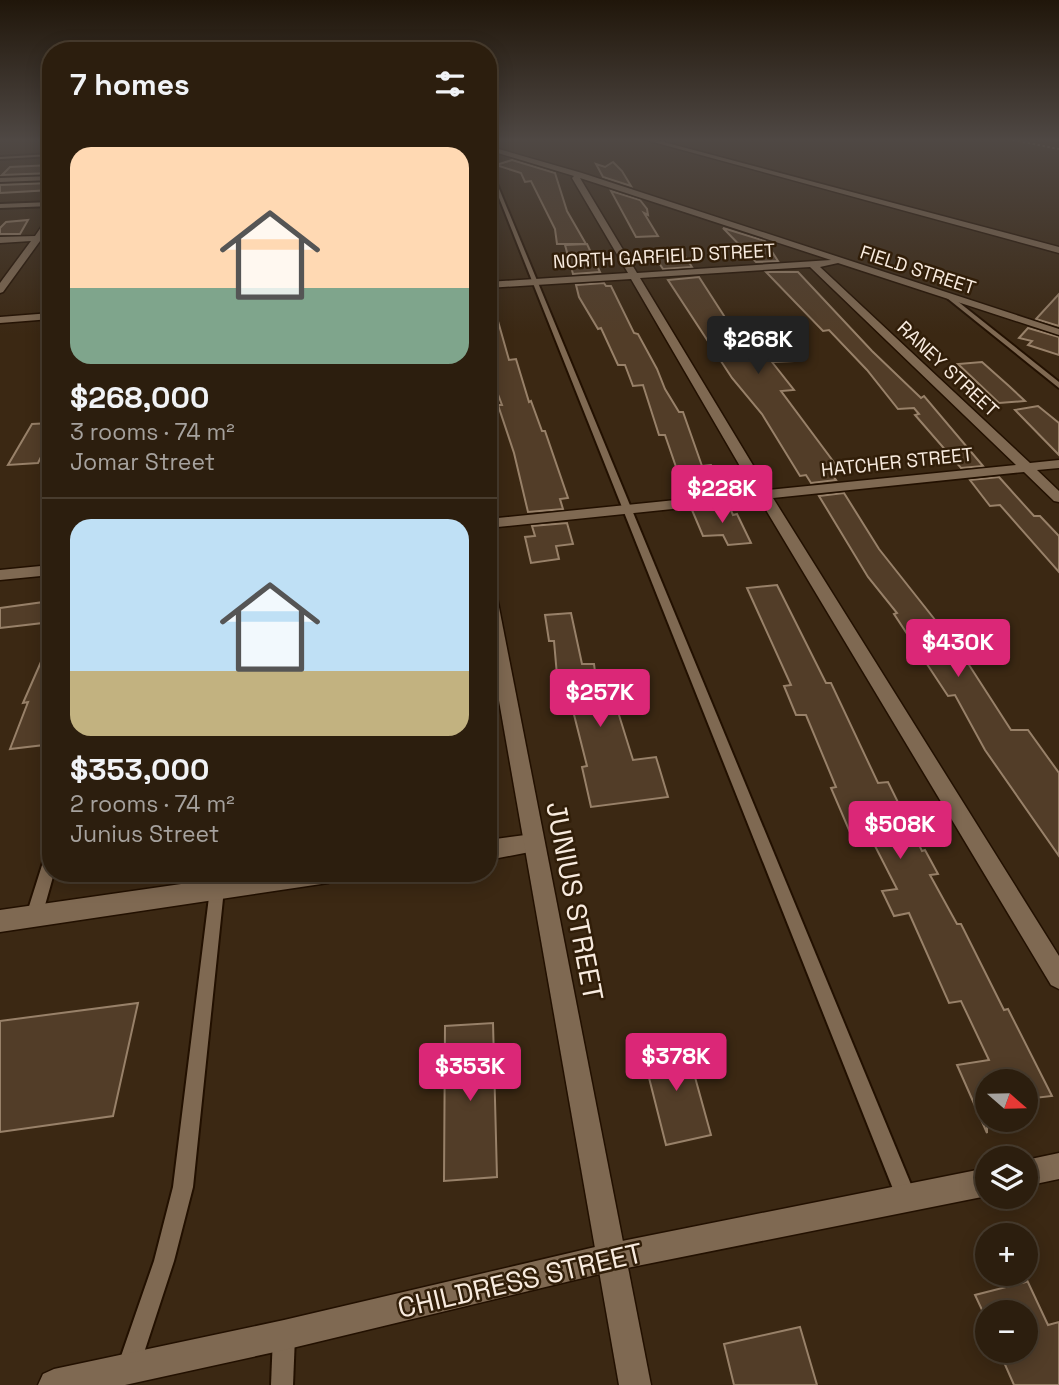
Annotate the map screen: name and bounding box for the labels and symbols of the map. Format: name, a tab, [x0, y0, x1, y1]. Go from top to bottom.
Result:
street label: NORTH GARFIELD STREET	[552, 238, 776, 274]
street label: FIELD STREET	[857, 240, 979, 300]
street label: RANEY STREET	[892, 315, 1004, 423]
pin: $268K	[709, 316, 807, 376]
street label: HATCHER STREET	[820, 442, 974, 482]
pin: $228K	[673, 466, 771, 525]
pin: $430K	[909, 620, 1007, 679]
pin: $257K	[551, 670, 649, 729]
street label: JUNIUS STREET	[538, 798, 612, 1004]
pin: $508K	[851, 802, 949, 861]
pin: $378K	[627, 1034, 725, 1093]
pin: $353K	[421, 1044, 519, 1103]
north arrow	[975, 1069, 1038, 1132]
street label: CHILDRESS STREET	[394, 1234, 646, 1326]

